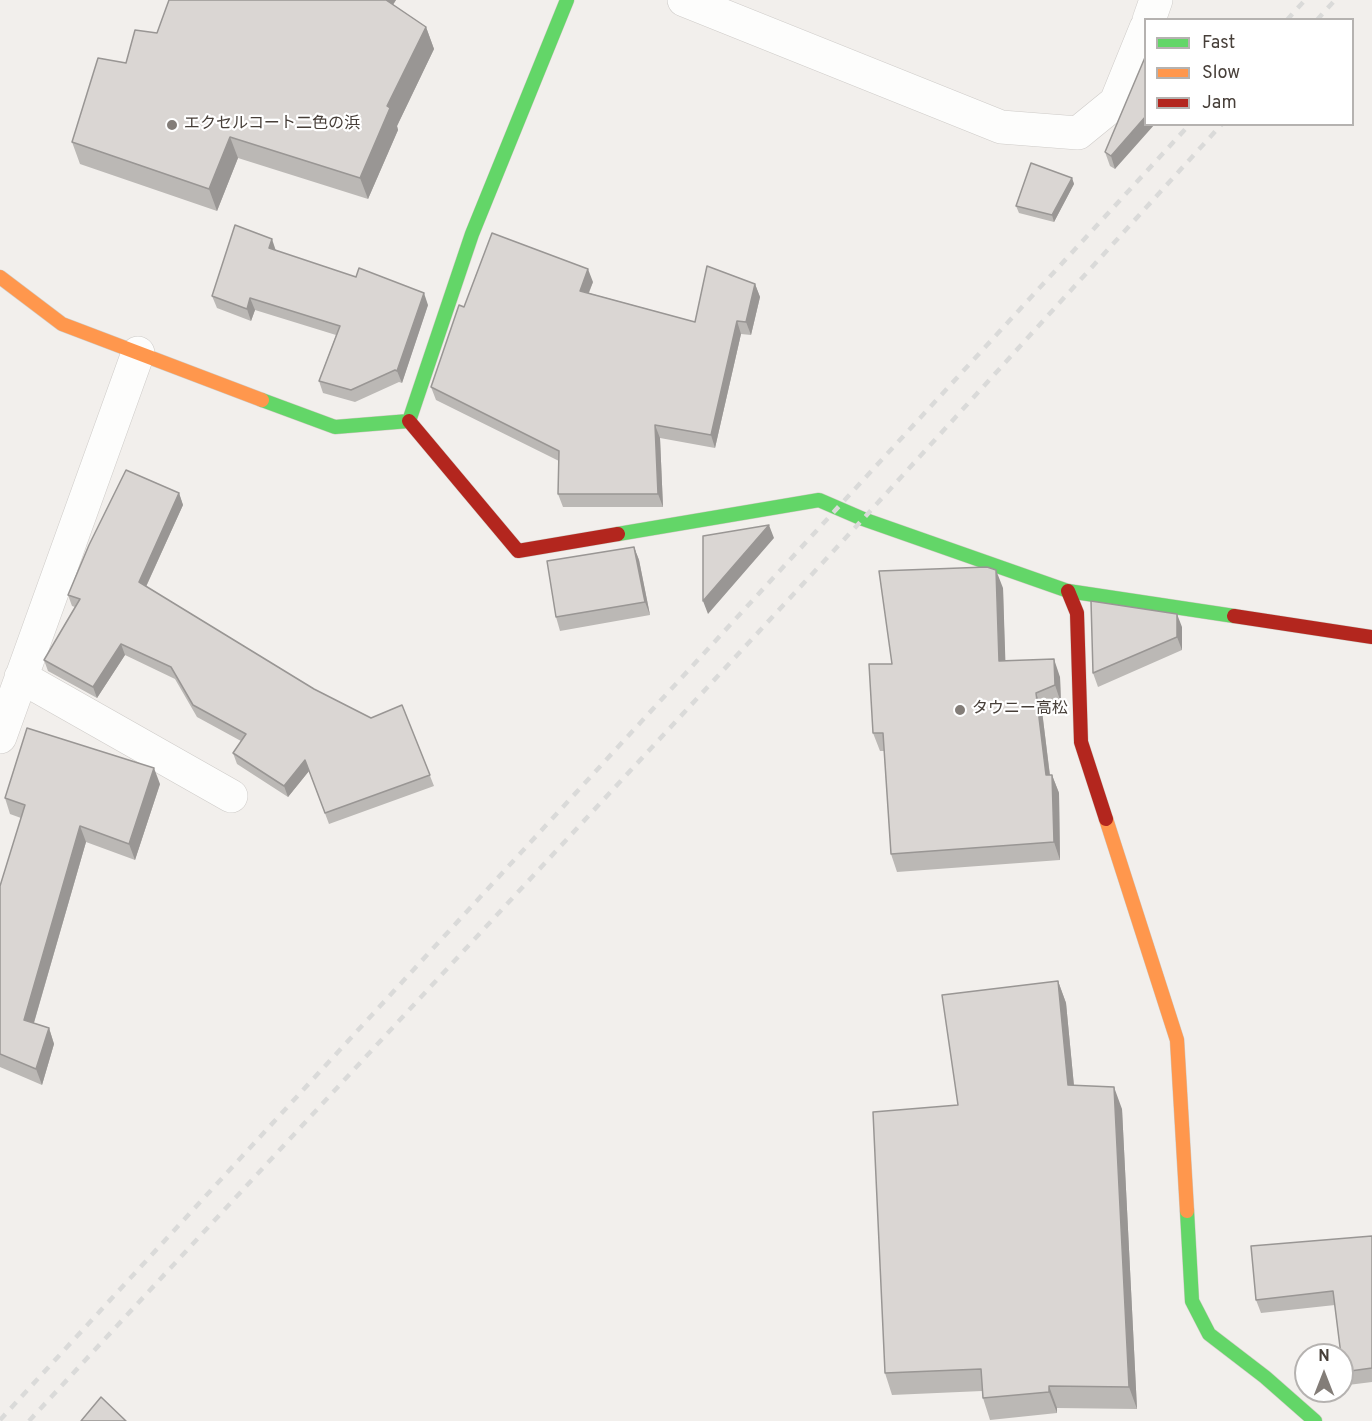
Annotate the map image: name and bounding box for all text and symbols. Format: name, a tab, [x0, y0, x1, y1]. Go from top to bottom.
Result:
legend	[1144, 18, 1354, 126]
text: Fast	[1202, 32, 1235, 55]
text: Slow	[1202, 62, 1240, 85]
text: Jam	[1202, 92, 1237, 115]
place label: エクセルコート二色の浜	[184, 115, 360, 135]
marker: エクセルコート二色の浜	[165, 118, 179, 132]
place label: タウニー高松	[972, 700, 1068, 720]
marker: タウニー高松	[953, 703, 967, 717]
north arrow	[1294, 1343, 1354, 1403]
text: N	[1318, 1347, 1330, 1367]

